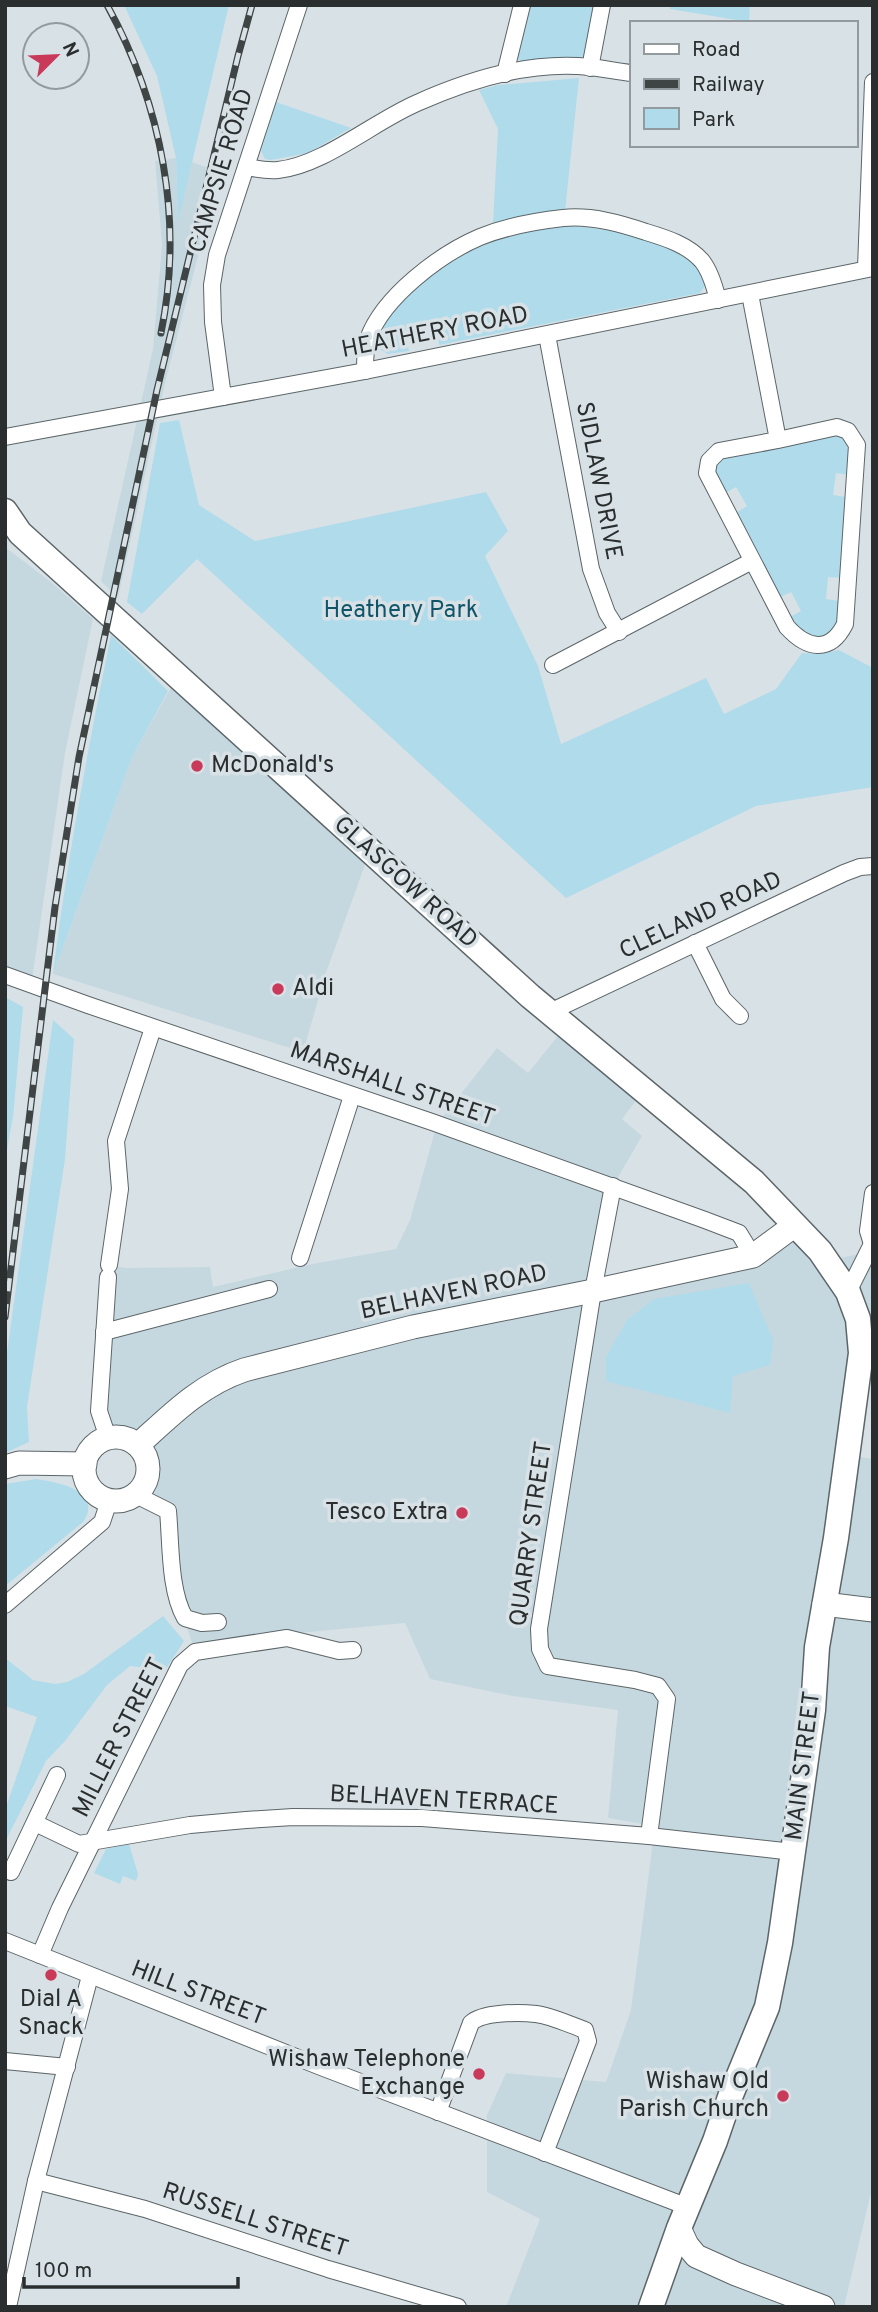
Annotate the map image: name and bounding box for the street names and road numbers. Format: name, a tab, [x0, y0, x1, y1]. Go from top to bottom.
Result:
street label: CAMPSIE ROAD	[183, 85, 261, 257]
street label: HEATHERY ROAD	[339, 300, 531, 366]
street label: SIDLAW DRIVE	[568, 400, 628, 562]
street label: GLASGOW ROAD	[327, 810, 483, 956]
street label: CLELAND ROAD	[615, 865, 787, 967]
street label: MARSHALL STREET	[285, 1036, 499, 1134]
street label: BELHAVEN ROAD	[358, 1259, 550, 1327]
street label: QUARRY STREET	[504, 1439, 560, 1629]
street label: MILLER STREET	[67, 1653, 173, 1823]
street label: MAIN STREET	[780, 1690, 828, 1842]
street label: BELHAVEN TERRACE	[329, 1780, 559, 1822]
street label: HILL STREET	[126, 1955, 270, 2033]
street label: RUSSELL STREET	[158, 2177, 352, 2265]

